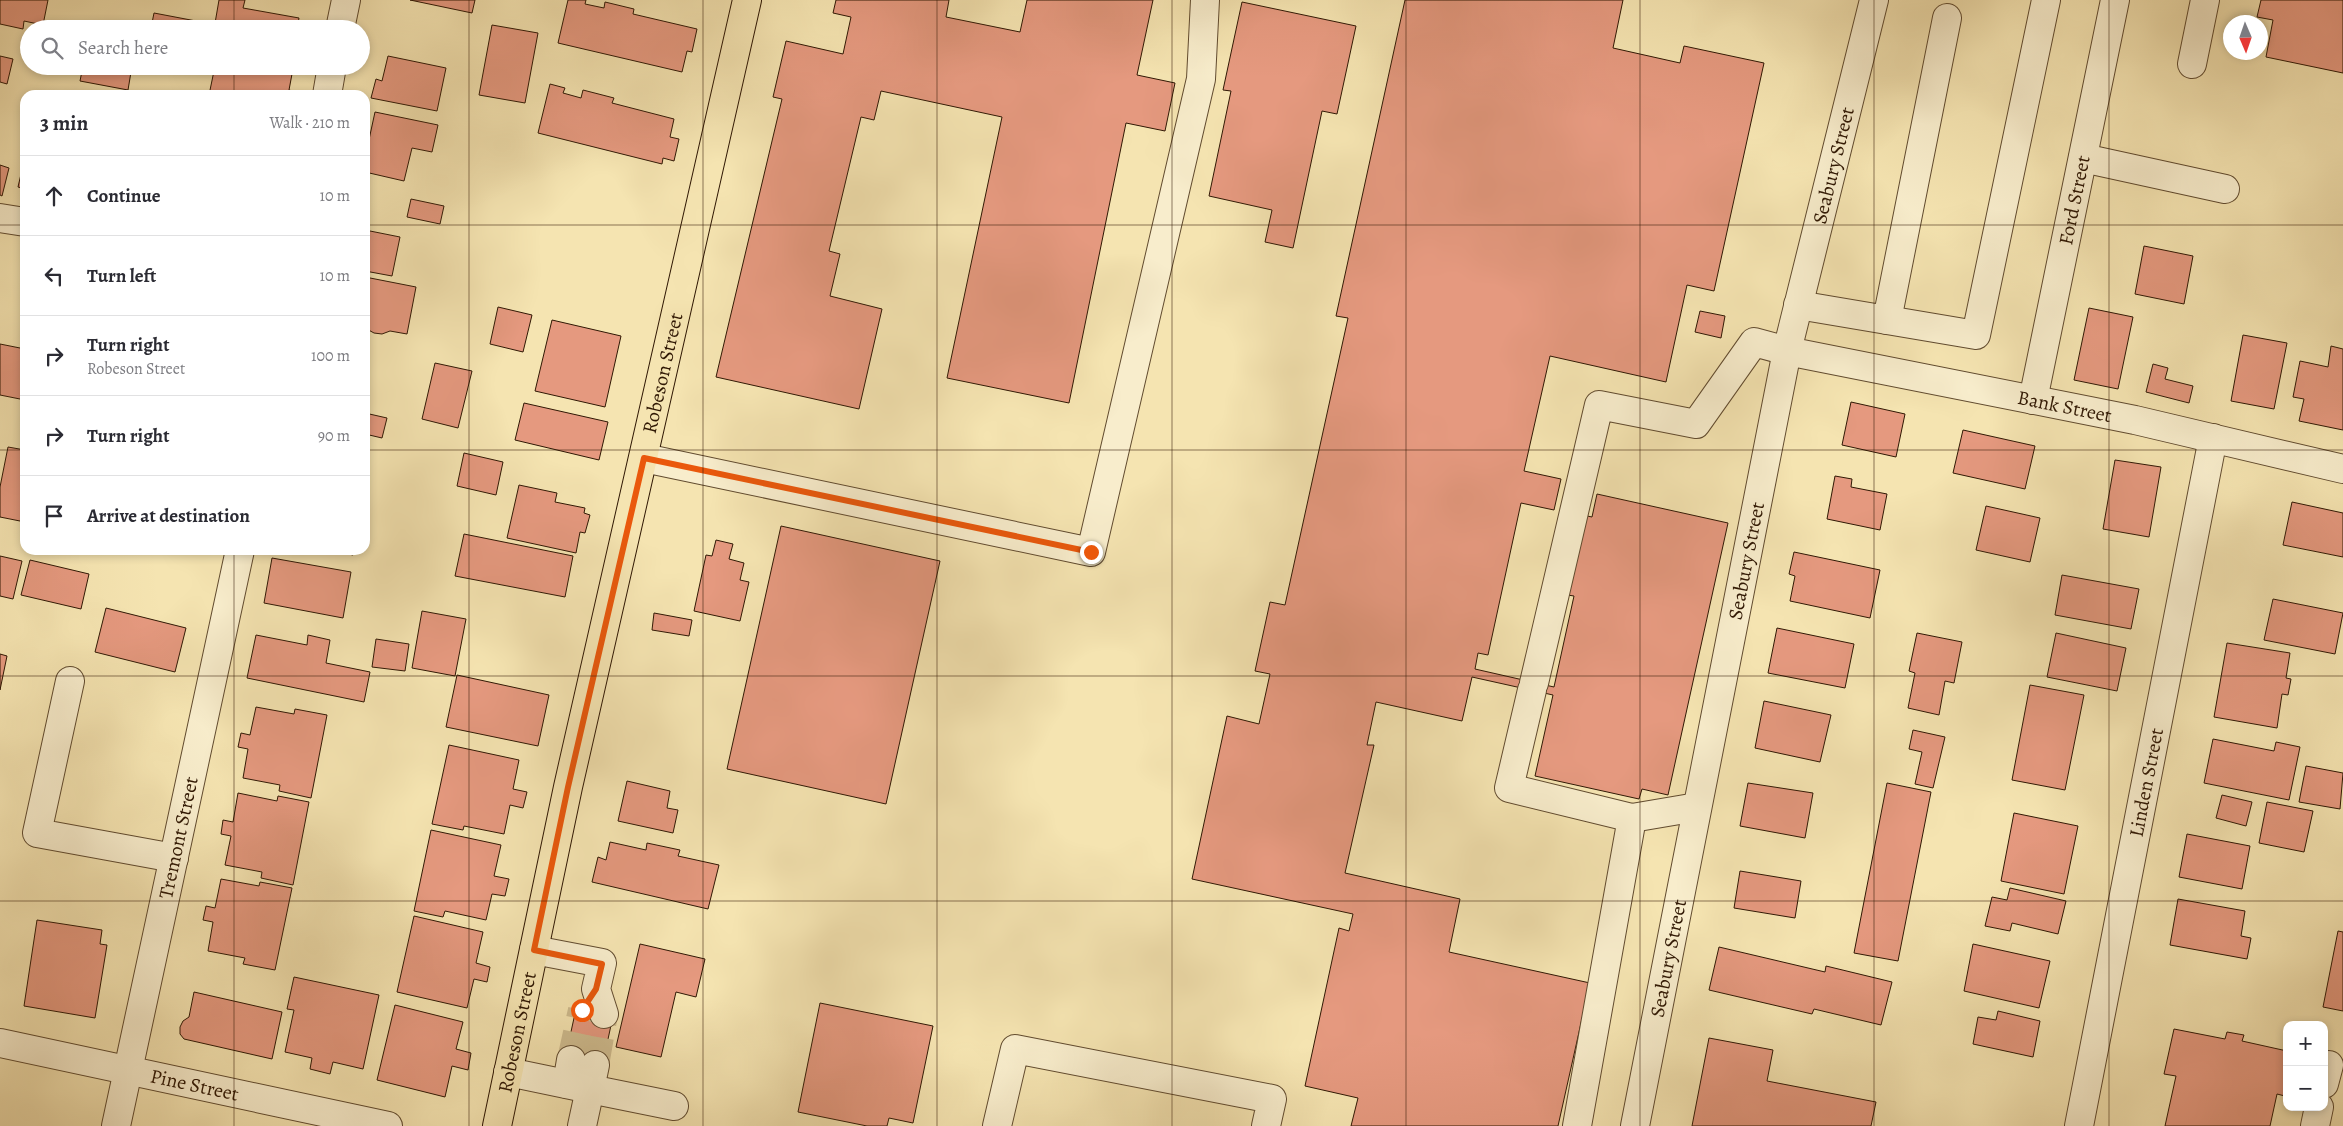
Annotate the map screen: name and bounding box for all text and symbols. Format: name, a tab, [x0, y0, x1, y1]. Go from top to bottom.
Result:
north arrow	[2223, 15, 2268, 60]
search box	[20, 20, 370, 75]
icon: search	[38, 34, 66, 62]
text: Search here	[78, 35, 168, 61]
street label: Seabury Street	[1806, 104, 1861, 227]
text: 3 min	[40, 109, 88, 137]
text: Walk · 210 m	[269, 112, 350, 134]
street label: Ford Street	[2052, 153, 2097, 247]
icon: ahead	[40, 182, 68, 210]
text: Continue	[87, 183, 161, 209]
text: 10 m	[320, 185, 350, 207]
icon: left	[40, 262, 68, 290]
text: Turn left	[87, 263, 156, 289]
text: 10 m	[320, 265, 350, 287]
street label: Robeson Street	[636, 310, 690, 436]
text: Turn right	[87, 332, 169, 358]
icon: right	[40, 342, 68, 370]
text: 100 m	[311, 345, 350, 367]
text: Robeson Street	[87, 358, 185, 380]
street label: Bank Street	[2015, 384, 2114, 429]
icon: right	[40, 422, 68, 450]
text: Turn right	[87, 423, 169, 449]
text: 90 m	[318, 425, 350, 447]
street label: Seabury Street	[1722, 499, 1771, 622]
icon: arrive	[40, 502, 68, 530]
text: Arrive at destination	[87, 503, 250, 529]
route end	[1080, 541, 1103, 564]
street label: Linden Street	[2123, 725, 2170, 839]
street label: Tremont Street	[152, 774, 205, 901]
street label: Seabury Street	[1644, 897, 1693, 1020]
street label: Robeson Street	[491, 969, 543, 1095]
route start	[571, 999, 594, 1022]
map controls	[2283, 1021, 2328, 1111]
button: +	[2283, 1021, 2328, 1066]
street label: Pine Street	[148, 1063, 242, 1108]
button: −	[2283, 1066, 2328, 1111]

